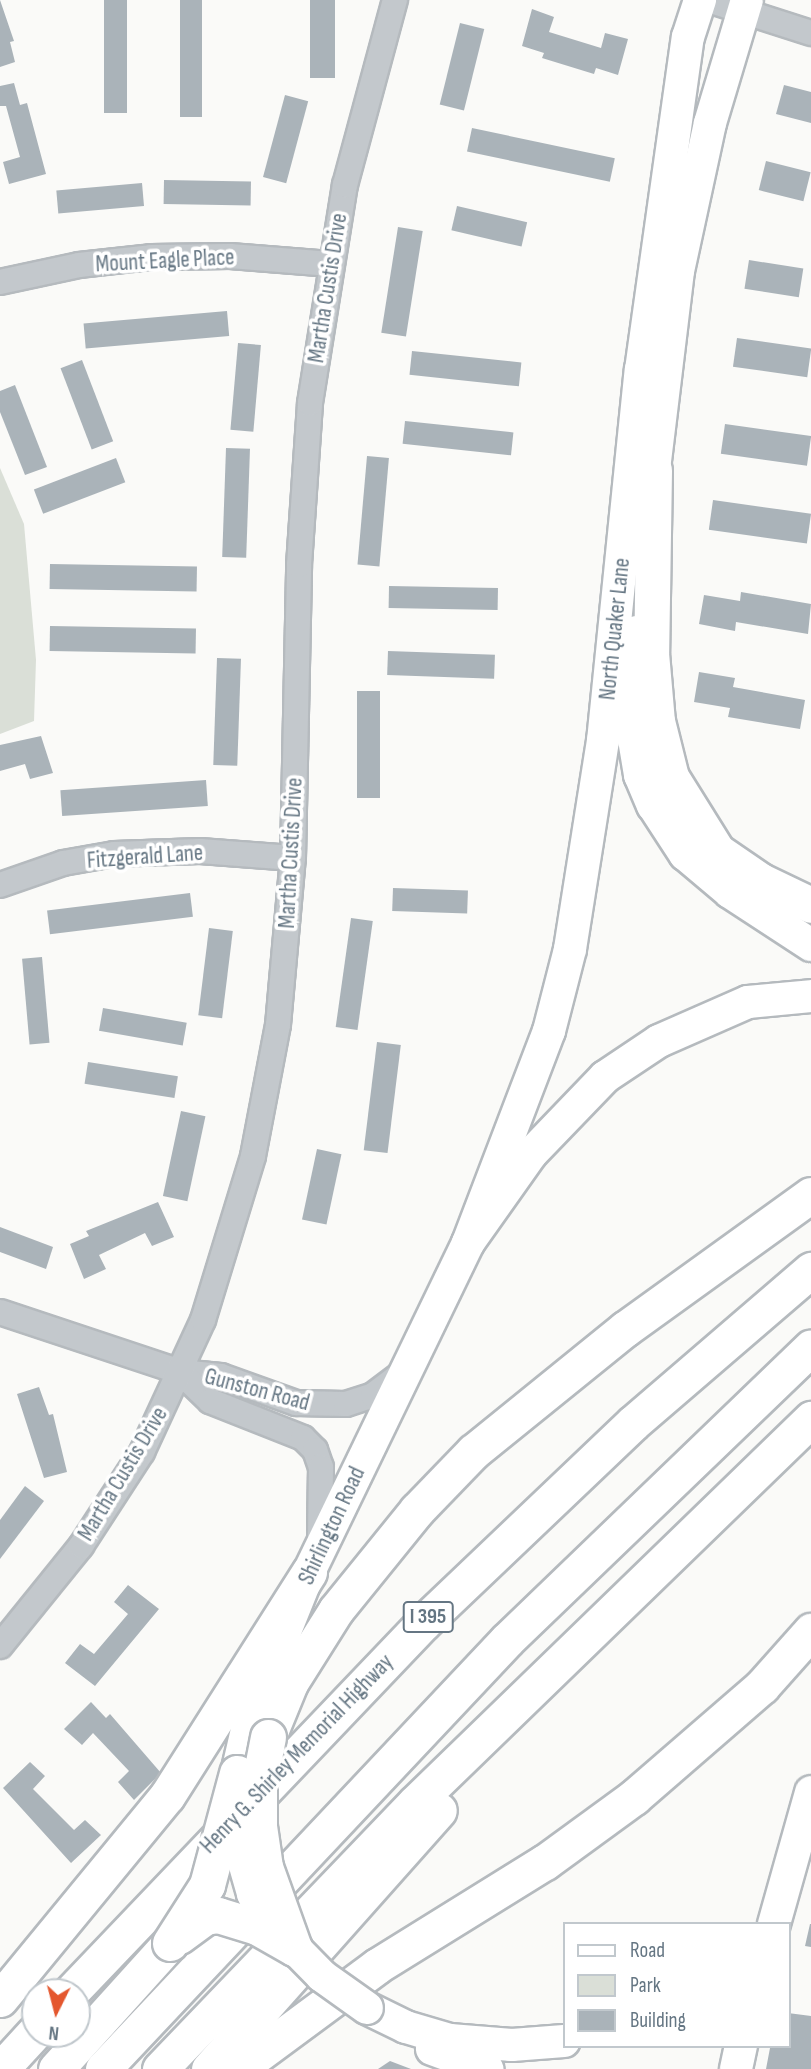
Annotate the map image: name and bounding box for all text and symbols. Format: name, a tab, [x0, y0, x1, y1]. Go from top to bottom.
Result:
street label: Martha Custis Drive	[303, 211, 353, 365]
street label: Mount Eagle Place	[95, 244, 235, 278]
street label: North Quaker Lane	[594, 557, 636, 701]
street label: Martha Custis Drive	[273, 777, 309, 929]
street label: Fitzgerald Lane	[86, 839, 204, 875]
street label: Gunston Road	[202, 1363, 312, 1417]
street label: Martha Custis Drive	[72, 1402, 174, 1546]
street label: Shirlington Road	[293, 1463, 371, 1589]
road number: I 395	[402, 1600, 454, 1634]
street label: Henry G. Shirley Memorial Highway	[195, 1649, 399, 1859]
legend	[562, 1922, 790, 2048]
text: Road	[630, 1938, 665, 1963]
text: Park	[630, 1973, 661, 1998]
north arrow	[21, 1978, 91, 2048]
text: Building	[630, 2008, 686, 2033]
text: N	[48, 2020, 60, 2044]

